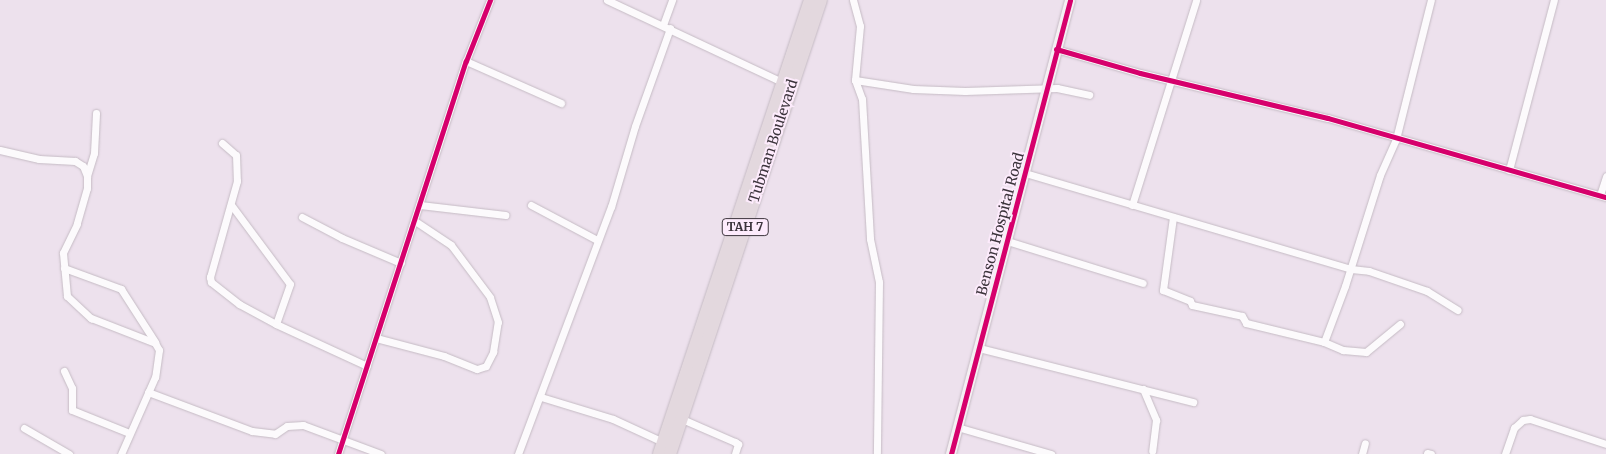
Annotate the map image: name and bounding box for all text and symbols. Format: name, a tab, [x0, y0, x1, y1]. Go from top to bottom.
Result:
street label: Tubman Boulevard	[745, 77, 801, 205]
street label: Benson Hospital Road	[973, 151, 1027, 297]
road number: TAH 7	[721, 218, 769, 236]

